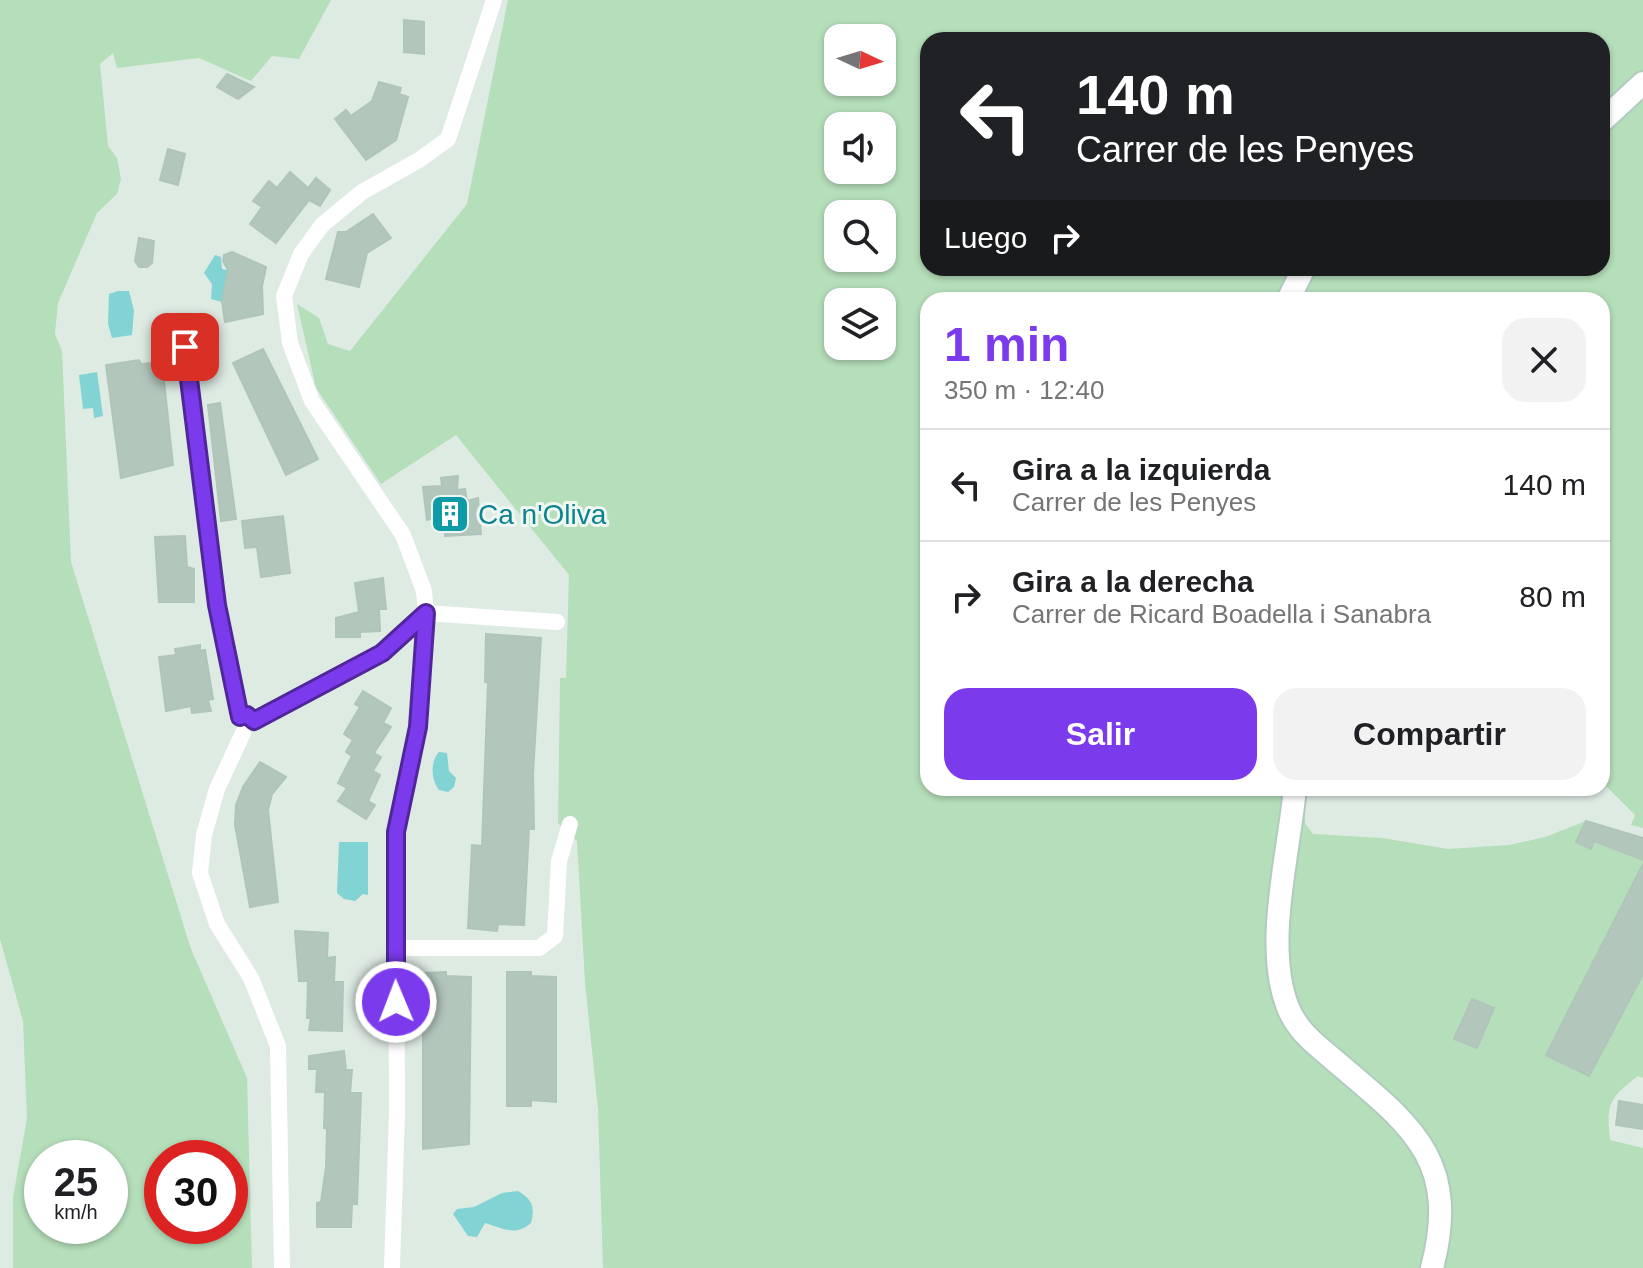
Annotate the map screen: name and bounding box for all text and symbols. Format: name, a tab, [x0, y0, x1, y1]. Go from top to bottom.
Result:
north arrow	[824, 24, 896, 96]
map controls	[824, 24, 896, 360]
text: 140 m	[1076, 63, 1235, 126]
icon: left	[944, 64, 1048, 168]
button: sound	[824, 112, 896, 184]
text: Carrer de les Penyes	[1076, 129, 1414, 170]
button: search	[824, 200, 896, 272]
icon: right	[1043, 216, 1087, 260]
text: Luego	[944, 221, 1027, 254]
button: layers	[824, 288, 896, 360]
pin	[151, 313, 219, 381]
text: 1 min	[944, 318, 1069, 371]
button: close	[1502, 318, 1586, 402]
icon: arrive	[163, 325, 207, 369]
text: 350 m · 12:40	[944, 375, 1104, 405]
text: Gira a la izquierda	[1012, 453, 1270, 486]
icon: left	[944, 463, 988, 507]
text: 140 m	[1503, 468, 1586, 501]
text: Carrer de les Penyes	[1012, 487, 1256, 517]
building icon: Ca n'Oliva	[429, 493, 471, 535]
place label: Ca n'Oliva	[478, 499, 607, 530]
text: Gira a la derecha	[1012, 565, 1254, 598]
icon: right	[944, 575, 988, 619]
text: 80 m	[1519, 580, 1586, 613]
text: Carrer de Ricard Boadella i Sanabra	[1012, 599, 1431, 629]
button: Salir	[944, 688, 1257, 780]
button: Compartir	[1273, 688, 1586, 780]
position arrow	[354, 960, 438, 1044]
speed limit sign: 30	[144, 1140, 248, 1244]
text: 25	[54, 1160, 98, 1204]
text: km/h	[54, 1201, 98, 1223]

